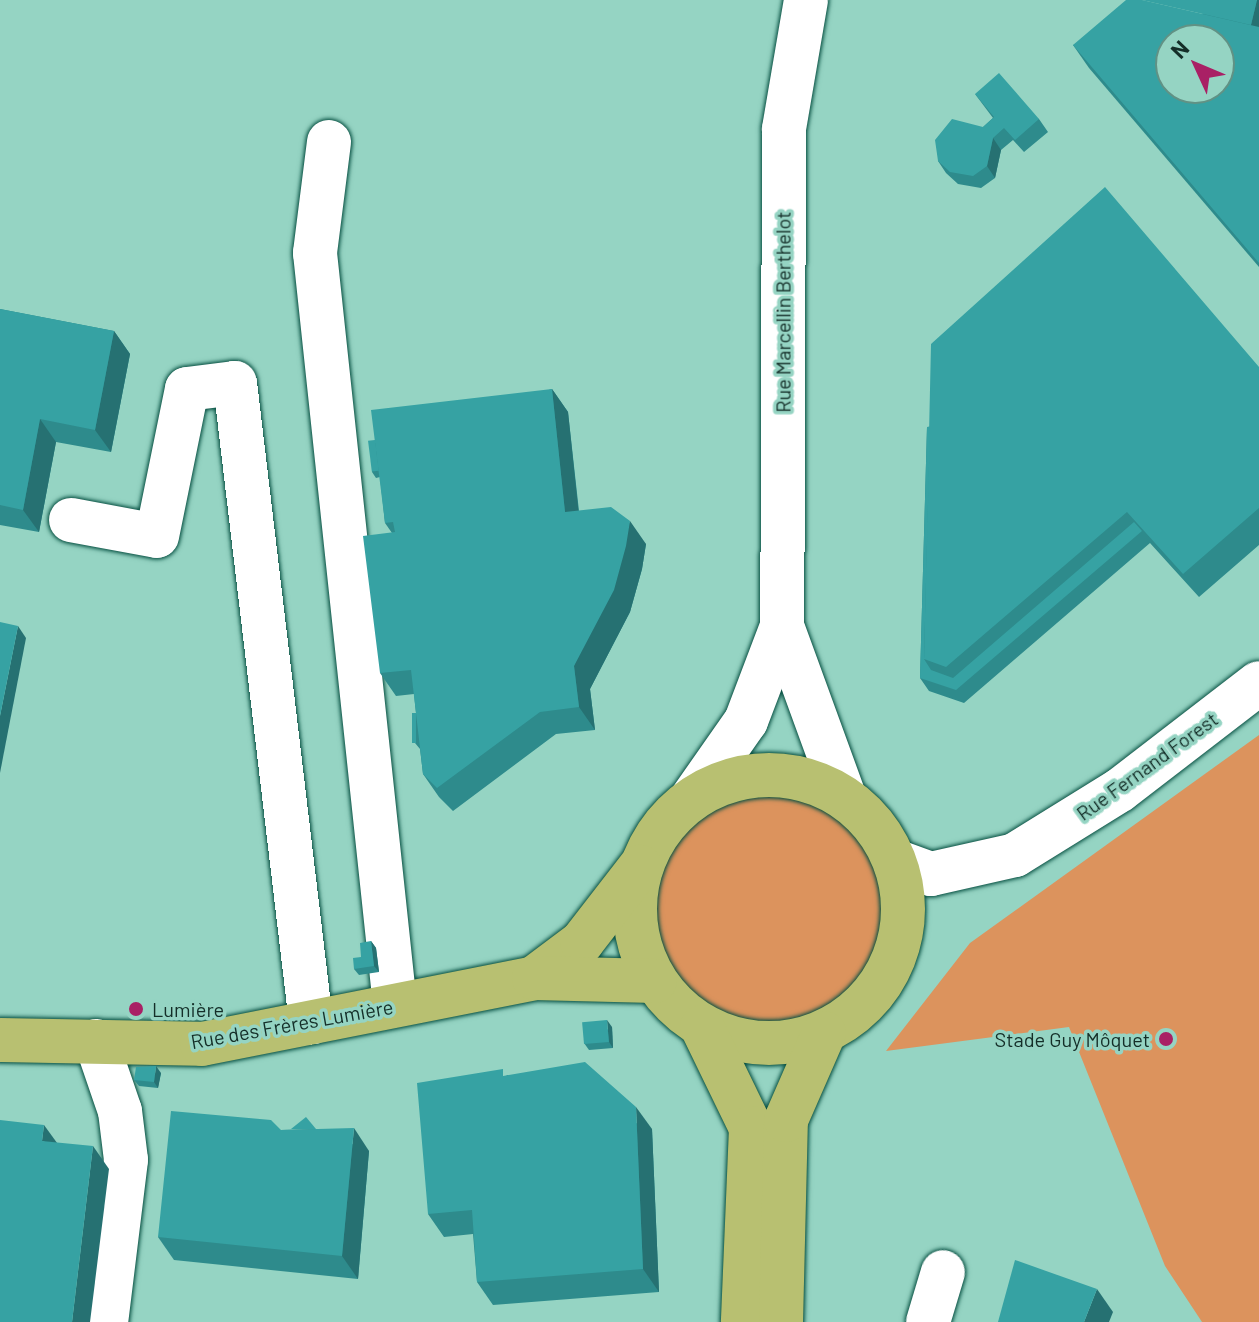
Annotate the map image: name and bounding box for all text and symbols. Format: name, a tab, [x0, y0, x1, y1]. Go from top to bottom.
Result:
north arrow	[1155, 24, 1235, 104]
text: N	[1165, 34, 1194, 63]
street label: Rue Marcellin Berthelot	[771, 211, 795, 413]
street label: Rue Fernand Forest	[1072, 707, 1222, 825]
street label: Rue des Frères Lumière	[189, 994, 395, 1054]
place label: Lumière	[152, 997, 224, 1021]
marker: Lumière	[127, 1000, 145, 1018]
place label: Stade Guy Môquet	[994, 1027, 1150, 1051]
marker: Stade Guy Môquet	[1157, 1030, 1175, 1048]

